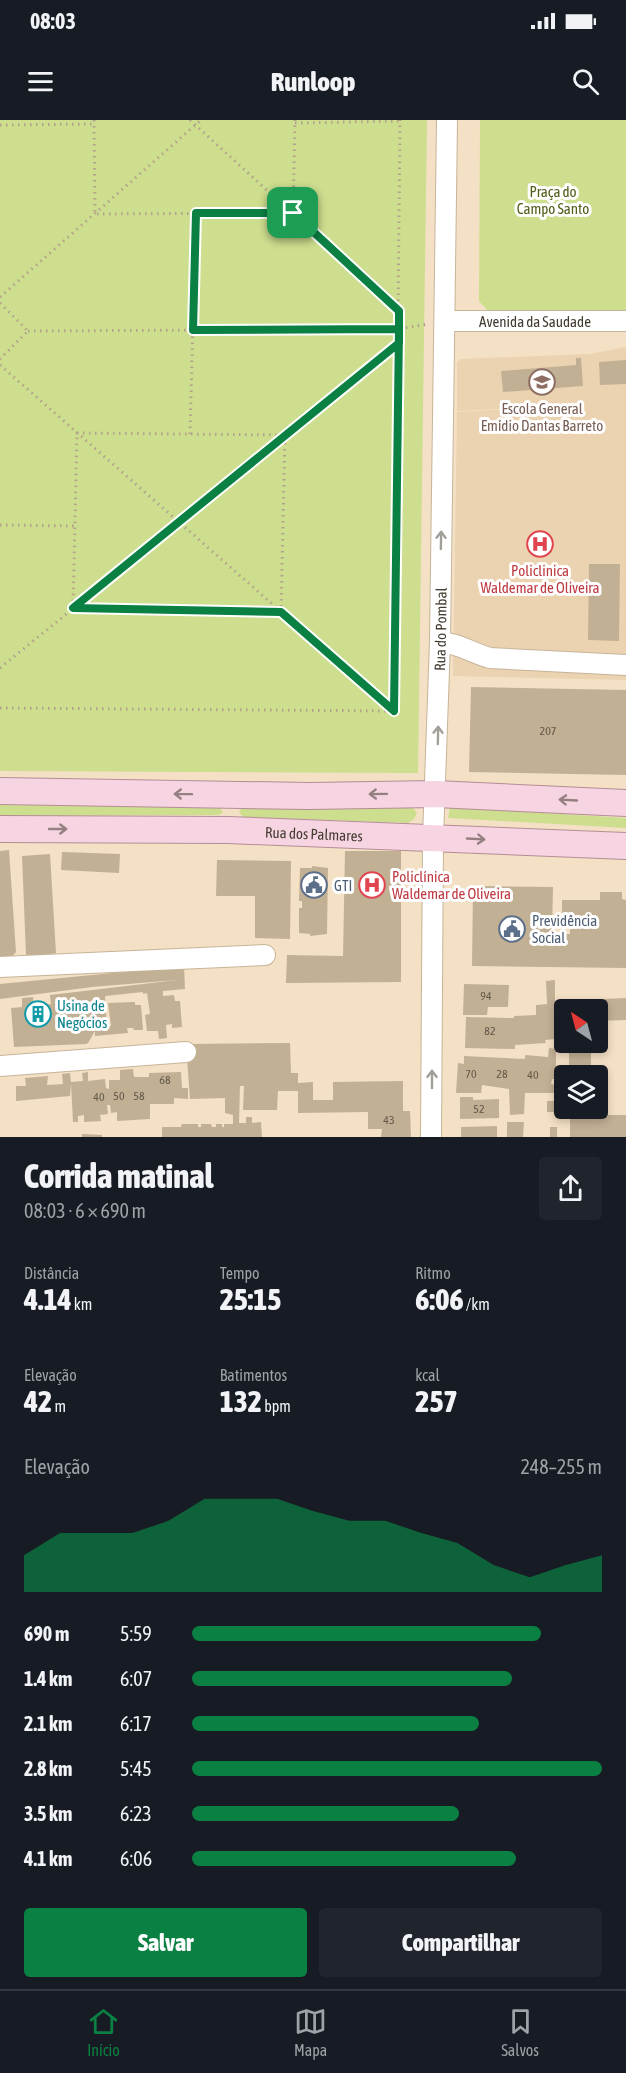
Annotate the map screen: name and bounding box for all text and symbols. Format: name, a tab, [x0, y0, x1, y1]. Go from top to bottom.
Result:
text: 08:03	[30, 8, 76, 34]
icon: menu	[24, 65, 57, 98]
icon: search	[569, 65, 602, 98]
text: Runloop	[271, 66, 355, 97]
park label: Praça do Campo Santo	[517, 183, 589, 217]
pin	[267, 187, 318, 238]
icon: arrive	[276, 196, 309, 229]
street label: Avenida da Saudade	[479, 313, 591, 330]
school or university icon: Escola General Emídio Dantas Barreto	[527, 367, 557, 397]
place label: Escola General Emídio Dantas Barreto	[481, 400, 603, 434]
hospital icon: Policlinica Waldemar de Oliveira	[525, 529, 555, 559]
one-way arrow	[435, 531, 447, 551]
place label: Policlinica Waldemar de Oliveira	[481, 562, 599, 596]
street label: Rua do Pombal	[430, 587, 449, 671]
house number: 207	[540, 724, 557, 738]
one-way arrow	[432, 726, 443, 746]
one-way arrow	[173, 788, 193, 800]
one-way arrow	[368, 789, 388, 800]
one-way arrow	[558, 795, 578, 806]
one-way arrow	[48, 823, 68, 835]
street label: Rua dos Palmares	[265, 823, 363, 844]
one-way arrow	[465, 834, 485, 845]
place label: Policlínica Waldemar de Oliveira	[392, 868, 511, 902]
public building icon: GTI	[299, 870, 329, 900]
hospital icon: Policlínica Waldemar de Oliveira	[357, 870, 387, 900]
place label: GTI	[334, 877, 352, 894]
place label: Previdência Social	[532, 912, 597, 946]
public building icon: Previdência Social	[497, 914, 527, 944]
house number: 94	[480, 989, 492, 1003]
place label: Usina de Negócios	[57, 997, 107, 1031]
building icon: Usina de Negócios	[23, 999, 53, 1029]
north arrow	[554, 999, 608, 1053]
map controls	[554, 999, 608, 1119]
house number: 82	[484, 1024, 496, 1038]
button: layers	[554, 1065, 608, 1119]
house number: 70	[465, 1067, 477, 1081]
house number: 28	[496, 1067, 508, 1081]
house number: 40	[527, 1068, 539, 1082]
one-way arrow	[426, 1069, 438, 1089]
house number: 68	[159, 1073, 171, 1087]
house number: 50	[113, 1089, 125, 1103]
house number: 58	[133, 1089, 145, 1103]
house number: 40	[93, 1090, 105, 1104]
house number: 52	[473, 1102, 485, 1116]
house number: 43	[383, 1113, 395, 1127]
text: Corrida matinal	[24, 1157, 213, 1195]
button: share	[539, 1157, 602, 1220]
text: 08:03 · 6 × 690 m	[24, 1199, 146, 1222]
text: Distância	[24, 1264, 79, 1282]
text: Tempo	[220, 1264, 260, 1282]
text: Ritmo	[415, 1264, 451, 1282]
text: 4.14	[24, 1282, 72, 1316]
text: 25:15	[220, 1282, 281, 1316]
text: 6:06	[415, 1282, 464, 1316]
text: km	[72, 1295, 92, 1313]
text: /km	[464, 1295, 490, 1313]
text: Elevação	[24, 1366, 77, 1384]
text: Batimentos	[220, 1366, 287, 1384]
text: kcal	[415, 1366, 440, 1384]
text: 42	[24, 1384, 52, 1418]
text: 132	[220, 1384, 262, 1418]
text: 257	[415, 1384, 458, 1418]
text: m	[52, 1397, 66, 1415]
text: bpm	[262, 1397, 291, 1415]
text: Elevação	[24, 1455, 90, 1478]
text: 248–255 m	[520, 1455, 602, 1478]
text: 690 m	[24, 1622, 69, 1645]
text: 5:59	[120, 1622, 152, 1645]
text: 1.4 km	[24, 1667, 72, 1690]
text: 6:07	[120, 1667, 152, 1690]
text: 2.1 km	[24, 1712, 72, 1735]
text: 6:17	[120, 1712, 152, 1735]
text: 2.8 km	[24, 1757, 72, 1780]
text: 5:45	[120, 1757, 152, 1780]
text: 3.5 km	[24, 1802, 72, 1825]
text: 6:23	[120, 1802, 152, 1825]
text: 4.1 km	[24, 1847, 72, 1870]
text: 6:06	[120, 1847, 152, 1870]
button: Salvar	[24, 1908, 307, 1977]
button: Compartilhar	[319, 1908, 602, 1977]
tab: Início	[87, 2005, 120, 2059]
tab: Mapa	[294, 2005, 327, 2059]
tab: Salvos	[501, 2005, 539, 2059]

